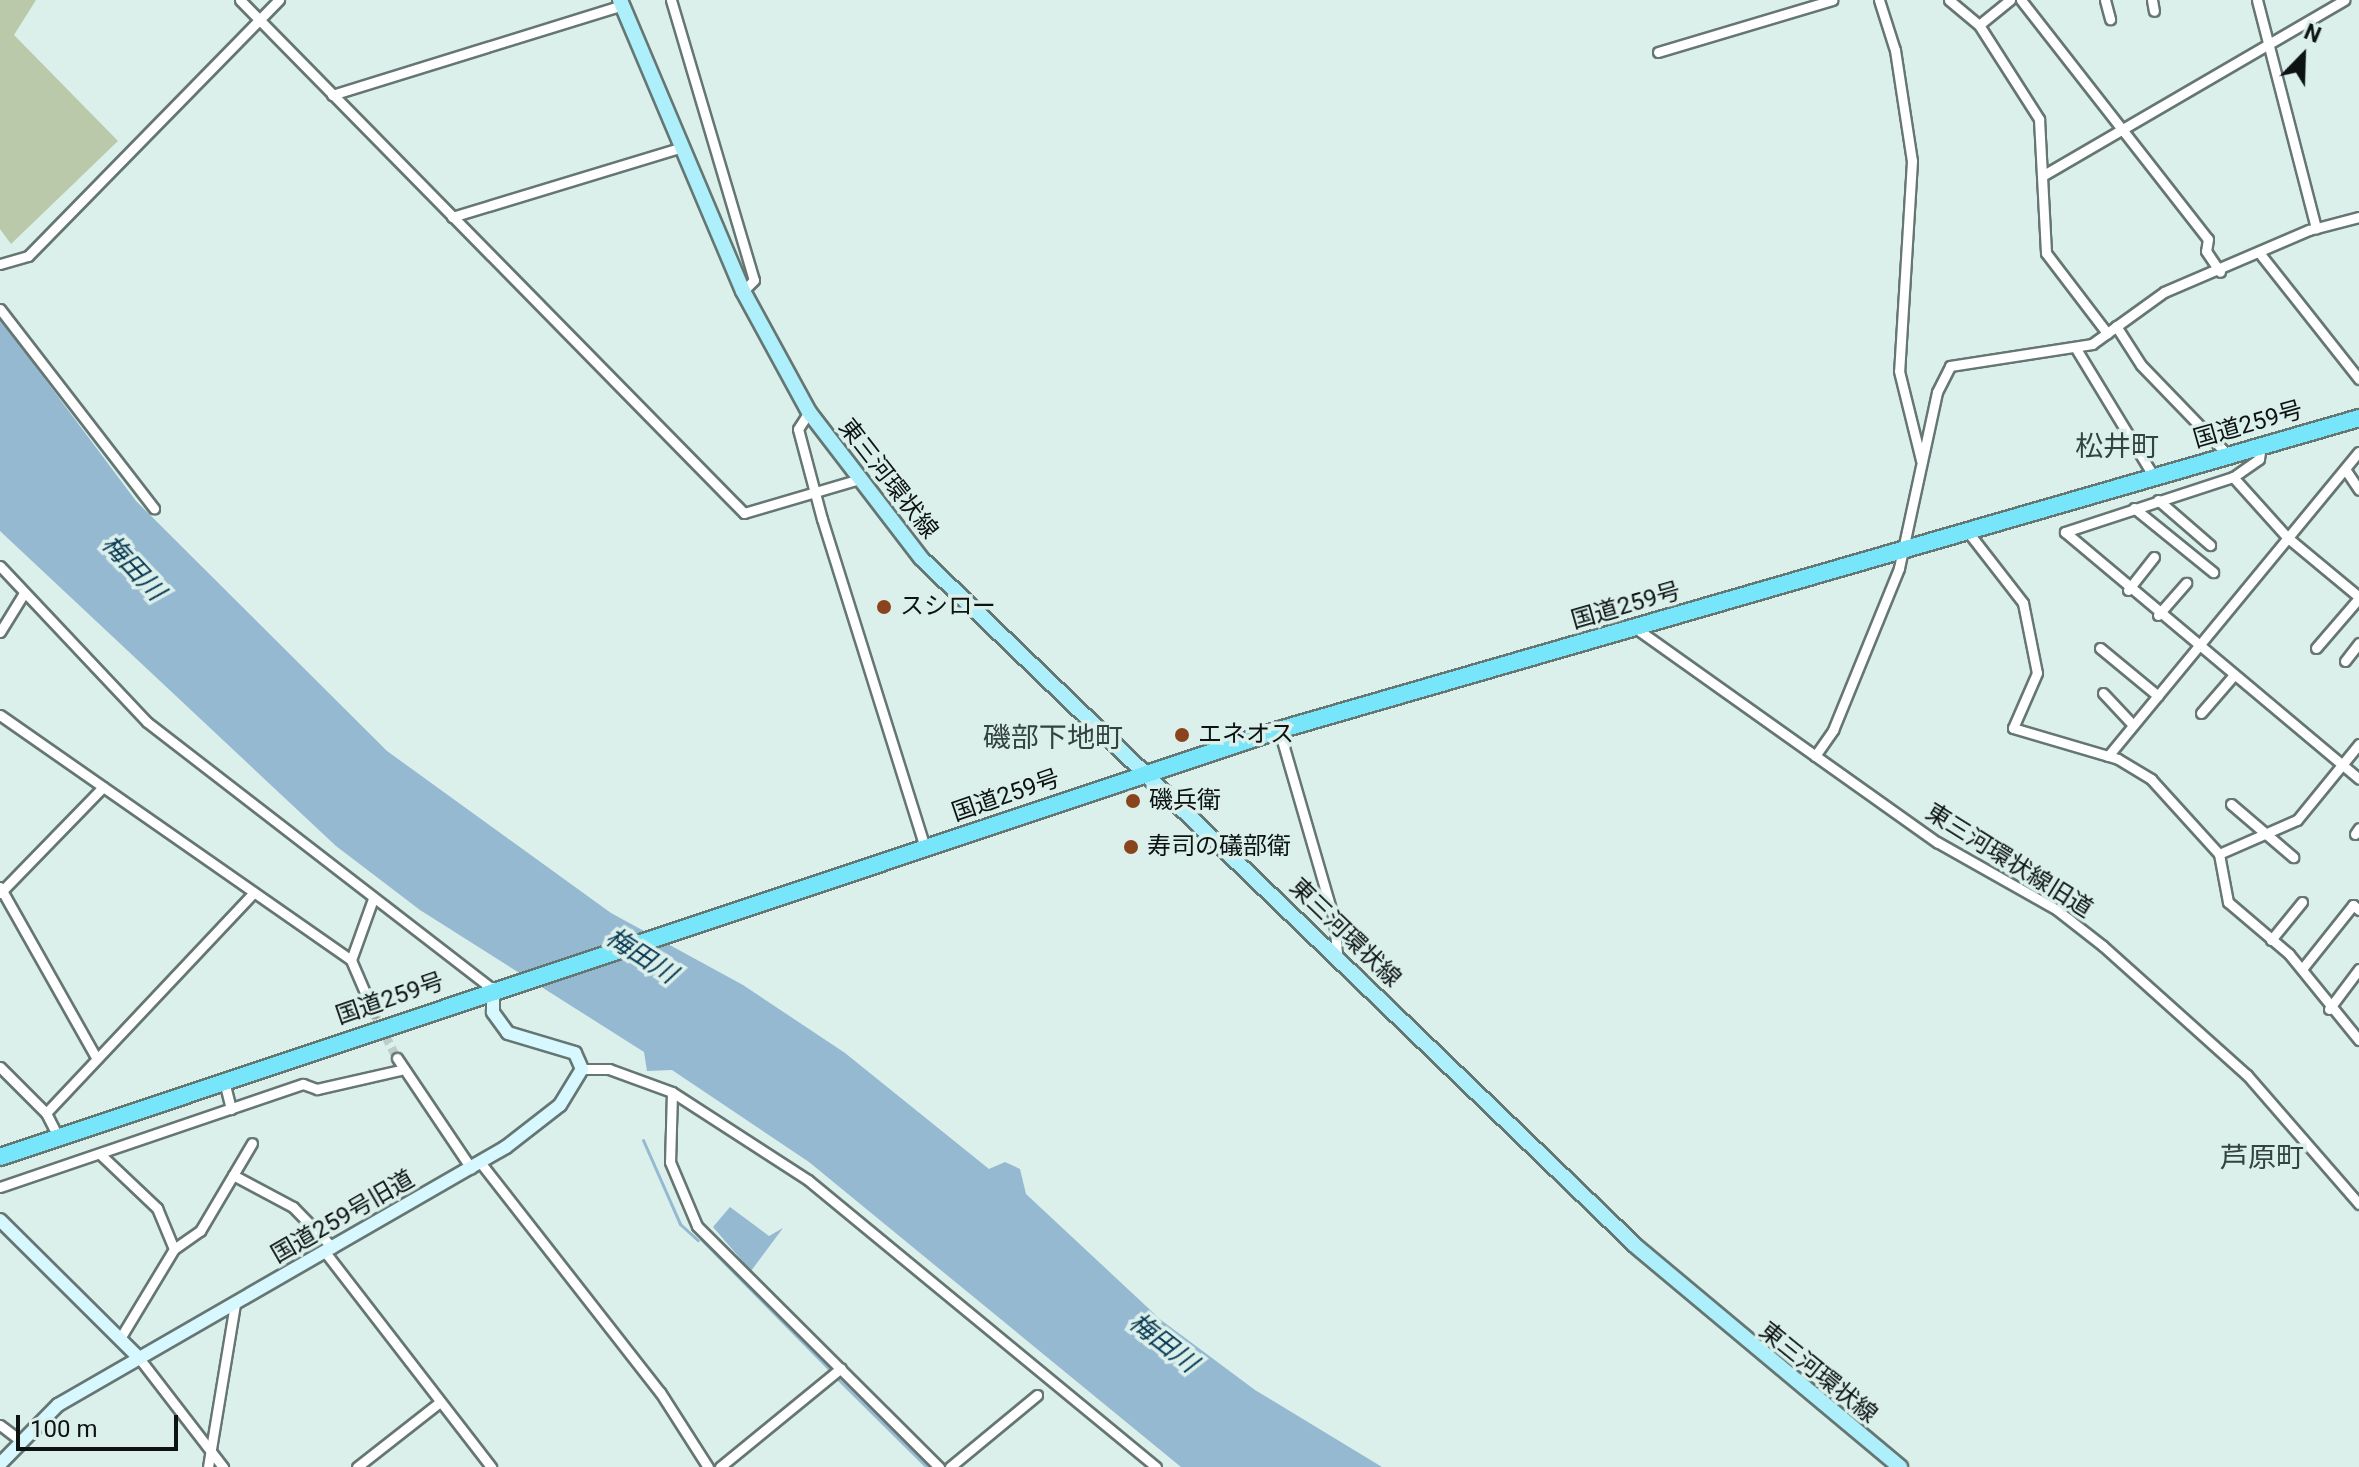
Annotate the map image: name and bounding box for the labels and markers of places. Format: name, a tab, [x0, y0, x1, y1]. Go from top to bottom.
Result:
place label: スシロー	[900, 593, 996, 621]
marker: スシロー	[875, 598, 893, 616]
place label: エネオス	[1198, 721, 1294, 749]
marker: エネオス	[1173, 726, 1191, 744]
place label: 磯兵衛	[1149, 787, 1221, 815]
marker: 磯兵衛	[1124, 792, 1142, 810]
place label: 寿司の礒部衛	[1147, 833, 1291, 861]
marker: 寿司の礒部衛	[1122, 838, 1140, 856]

